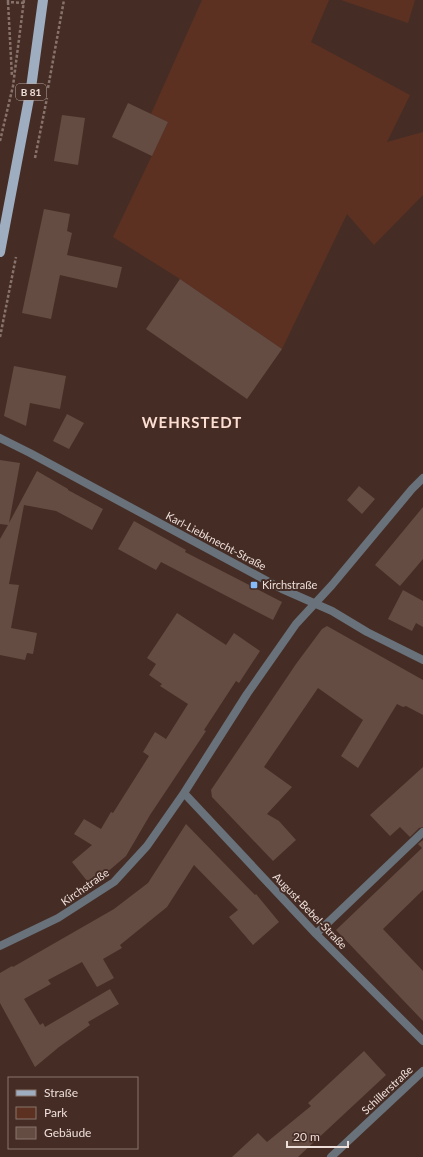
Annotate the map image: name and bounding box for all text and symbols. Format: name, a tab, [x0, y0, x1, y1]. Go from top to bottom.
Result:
road number: B 81	[16, 84, 46, 100]
district label: WEHRSTEDT	[142, 413, 242, 431]
street label: Karl-Liebknecht-Straße	[164, 509, 269, 573]
place label: Kirchstraße	[262, 578, 318, 591]
marker: Kirchstraße	[249, 580, 259, 590]
street label: Kirchstraße	[58, 865, 111, 908]
street label: August-Bebel-Straße	[271, 870, 350, 952]
street label: Schillerstraße	[358, 1063, 415, 1117]
legend	[8, 1077, 138, 1149]
text: Straße	[44, 1085, 78, 1100]
text: Park	[44, 1105, 68, 1120]
scale bar	[287, 1123, 348, 1149]
text: Gebäude	[44, 1125, 91, 1140]
text: 20 m	[293, 1129, 320, 1144]

